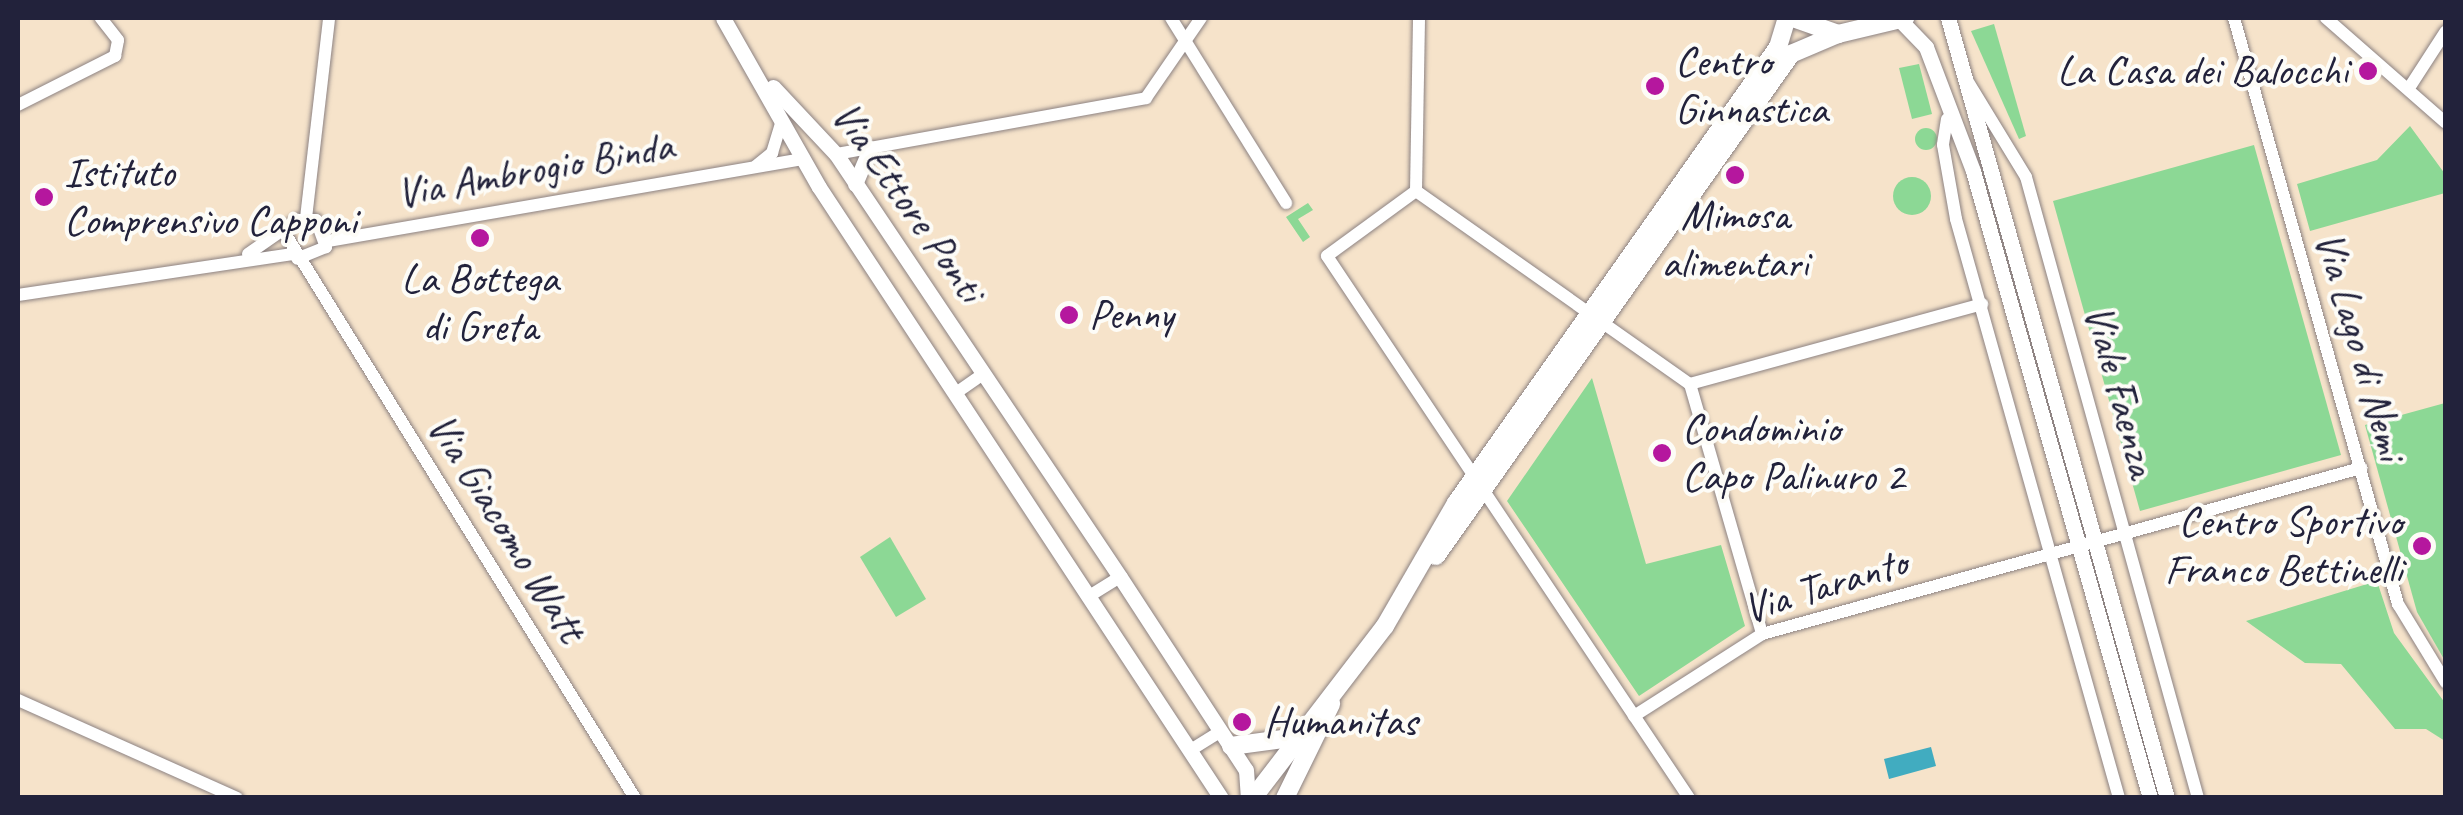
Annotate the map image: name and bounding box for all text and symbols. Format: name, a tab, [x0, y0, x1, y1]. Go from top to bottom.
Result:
place label: Centro Ginnastica	[1675, 37, 1828, 136]
place label: La Casa dei Balocchi	[2054, 46, 2348, 96]
marker: La Casa dei Balocchi	[2357, 60, 2379, 82]
marker: Centro Ginnastica	[1644, 75, 1666, 97]
street label: Via Ettore Ponti	[821, 92, 995, 312]
street label: Via Ambrogio Binda	[394, 121, 676, 219]
place label: Istituto Comprensivo Capponi	[64, 148, 358, 246]
marker: Mimosa alimentari	[1724, 164, 1746, 186]
marker: Istituto Comprensivo Capponi	[33, 186, 55, 208]
place label: Mimosa alimentari	[1662, 191, 1808, 290]
street label: Via Lago di Nemi	[2303, 225, 2417, 467]
marker: La Bottega di Greta	[469, 227, 491, 249]
place label: La Bottega di Greta	[402, 254, 558, 352]
place label: Penny	[1089, 290, 1173, 340]
street label: Viale Faenza	[2073, 300, 2167, 482]
marker: Penny	[1058, 304, 1080, 326]
place label: Condominio Capo Palinuro 2	[1682, 404, 1906, 502]
street label: Via Giacomo Watt	[416, 405, 596, 651]
marker: Condominio Capo Palinuro 2	[1651, 442, 1673, 464]
place label: Centro Sportivo Franco Bettinelli	[2165, 497, 2402, 596]
marker: Centro Sportivo Franco Bettinelli	[2411, 535, 2433, 557]
street label: Via Taranto	[1737, 537, 1913, 635]
place label: Humanitas	[1264, 697, 1417, 747]
marker: Humanitas	[1229, 709, 1255, 735]

